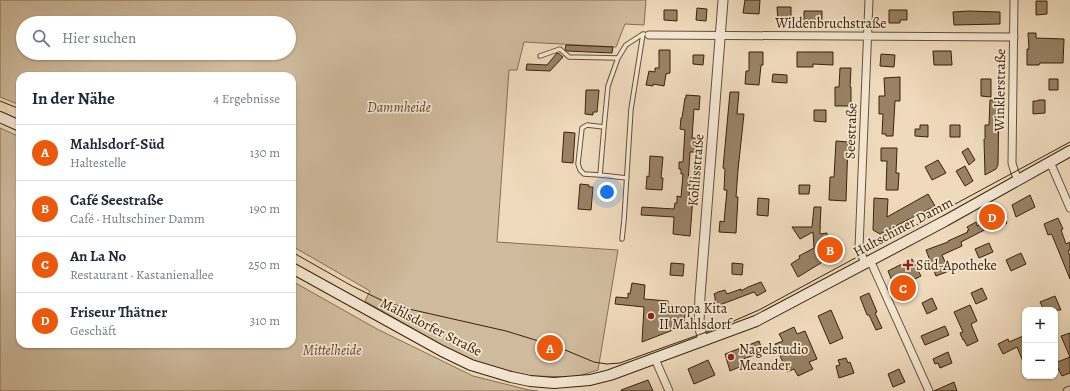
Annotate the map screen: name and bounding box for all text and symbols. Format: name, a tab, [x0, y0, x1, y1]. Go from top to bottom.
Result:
street label: Wildenbruchstraße	[774, 14, 887, 33]
search box	[16, 16, 296, 60]
icon: search	[30, 27, 52, 49]
text: Hier suchen	[62, 28, 136, 48]
street label: Winklerstraße	[990, 49, 1010, 132]
text: In der Nähe	[32, 87, 115, 110]
text: 4 Ergebnisse	[213, 90, 280, 107]
park label: Dammheide	[367, 98, 431, 117]
street label: Seestraße	[841, 103, 861, 159]
street label: Kohlisstraße	[683, 133, 709, 207]
text: Mahlsdorf-Süd	[70, 134, 165, 154]
text: A	[41, 144, 49, 161]
text: 130 m	[250, 144, 280, 161]
text: Haltestelle	[70, 154, 126, 171]
your location	[597, 182, 617, 202]
text: Café Seestraße	[70, 190, 164, 210]
street label: Hultschiner Damm	[850, 192, 957, 261]
text: B	[41, 200, 49, 217]
text: 190 m	[249, 200, 280, 217]
pin: D	[979, 202, 1005, 232]
text: Café · Hultschiner Damm	[70, 210, 205, 227]
pin: B	[817, 235, 843, 265]
text: An La No	[70, 246, 126, 266]
text: C	[41, 256, 49, 273]
text: 250 m	[248, 256, 280, 273]
place label: Süd-Apotheke	[916, 256, 997, 275]
marker: Süd-Apotheke	[903, 260, 913, 270]
text: Restaurant · Kastanienallee	[70, 266, 213, 283]
pin: C	[890, 273, 916, 303]
street label: Mahlsdorfer Straße	[377, 293, 485, 361]
place label: Europa Kita II Mahlsdorf	[659, 299, 733, 334]
text: Friseur Thätner	[70, 302, 167, 322]
map controls	[1022, 307, 1058, 379]
button: +	[1022, 307, 1058, 343]
marker: Europa Kita II Mahlsdorf	[646, 311, 656, 321]
text: D	[40, 312, 50, 329]
text: 310 m	[250, 312, 280, 329]
text: Geschäft	[70, 322, 116, 339]
pin: A	[537, 333, 563, 363]
place label: Nagelstudio Meander	[739, 340, 808, 375]
park label: Mittelheide	[303, 341, 361, 360]
button: −	[1022, 343, 1058, 379]
marker: Nagelstudio Meander	[726, 352, 736, 362]

